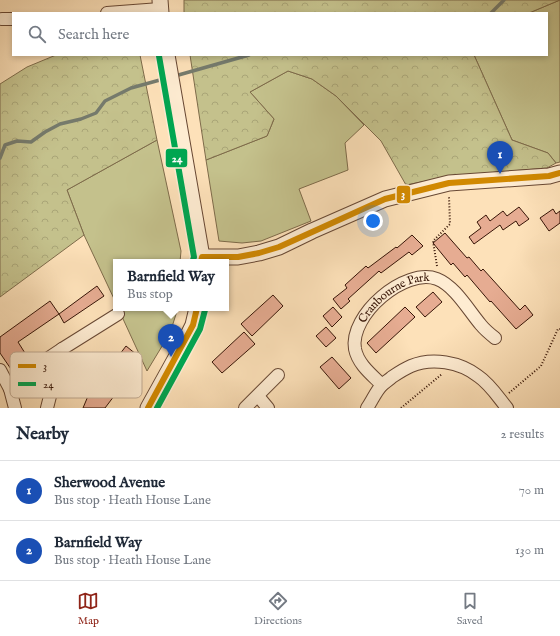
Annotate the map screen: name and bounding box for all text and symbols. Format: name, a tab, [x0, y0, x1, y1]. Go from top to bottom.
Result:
search box	[12, 12, 548, 56]
icon: search	[26, 23, 48, 45]
text: Search here	[58, 25, 129, 44]
pin: 1	[487, 141, 513, 174]
line badge: 24	[165, 148, 188, 168]
text: 24	[172, 152, 183, 166]
line badge: 3	[396, 185, 411, 204]
text: 3	[401, 188, 405, 202]
your location	[363, 211, 383, 231]
popup	[113, 259, 229, 311]
text: Barnfield Way	[127, 267, 215, 286]
street label: Cranbourne Park	[355, 270, 430, 326]
text: Bus stop	[127, 286, 173, 303]
pin: 2	[158, 324, 184, 357]
legend	[10, 352, 142, 398]
text: 3	[43, 360, 47, 374]
text: 24	[43, 378, 54, 392]
text: Nearby	[16, 424, 69, 445]
text: 2 results	[500, 426, 544, 443]
text: Sherwood Avenue	[54, 473, 165, 492]
text: 1	[27, 482, 31, 499]
text: 70 m	[519, 482, 544, 499]
text: Bus stop · Heath House Lane	[54, 492, 211, 509]
text: Barnfield Way	[54, 533, 142, 552]
text: 2	[26, 542, 32, 559]
text: 130 m	[515, 542, 544, 559]
text: Bus stop · Heath House Lane	[54, 552, 211, 569]
tab: Map	[77, 590, 99, 628]
tab: Directions	[254, 590, 302, 628]
tab: Saved	[457, 590, 483, 628]

